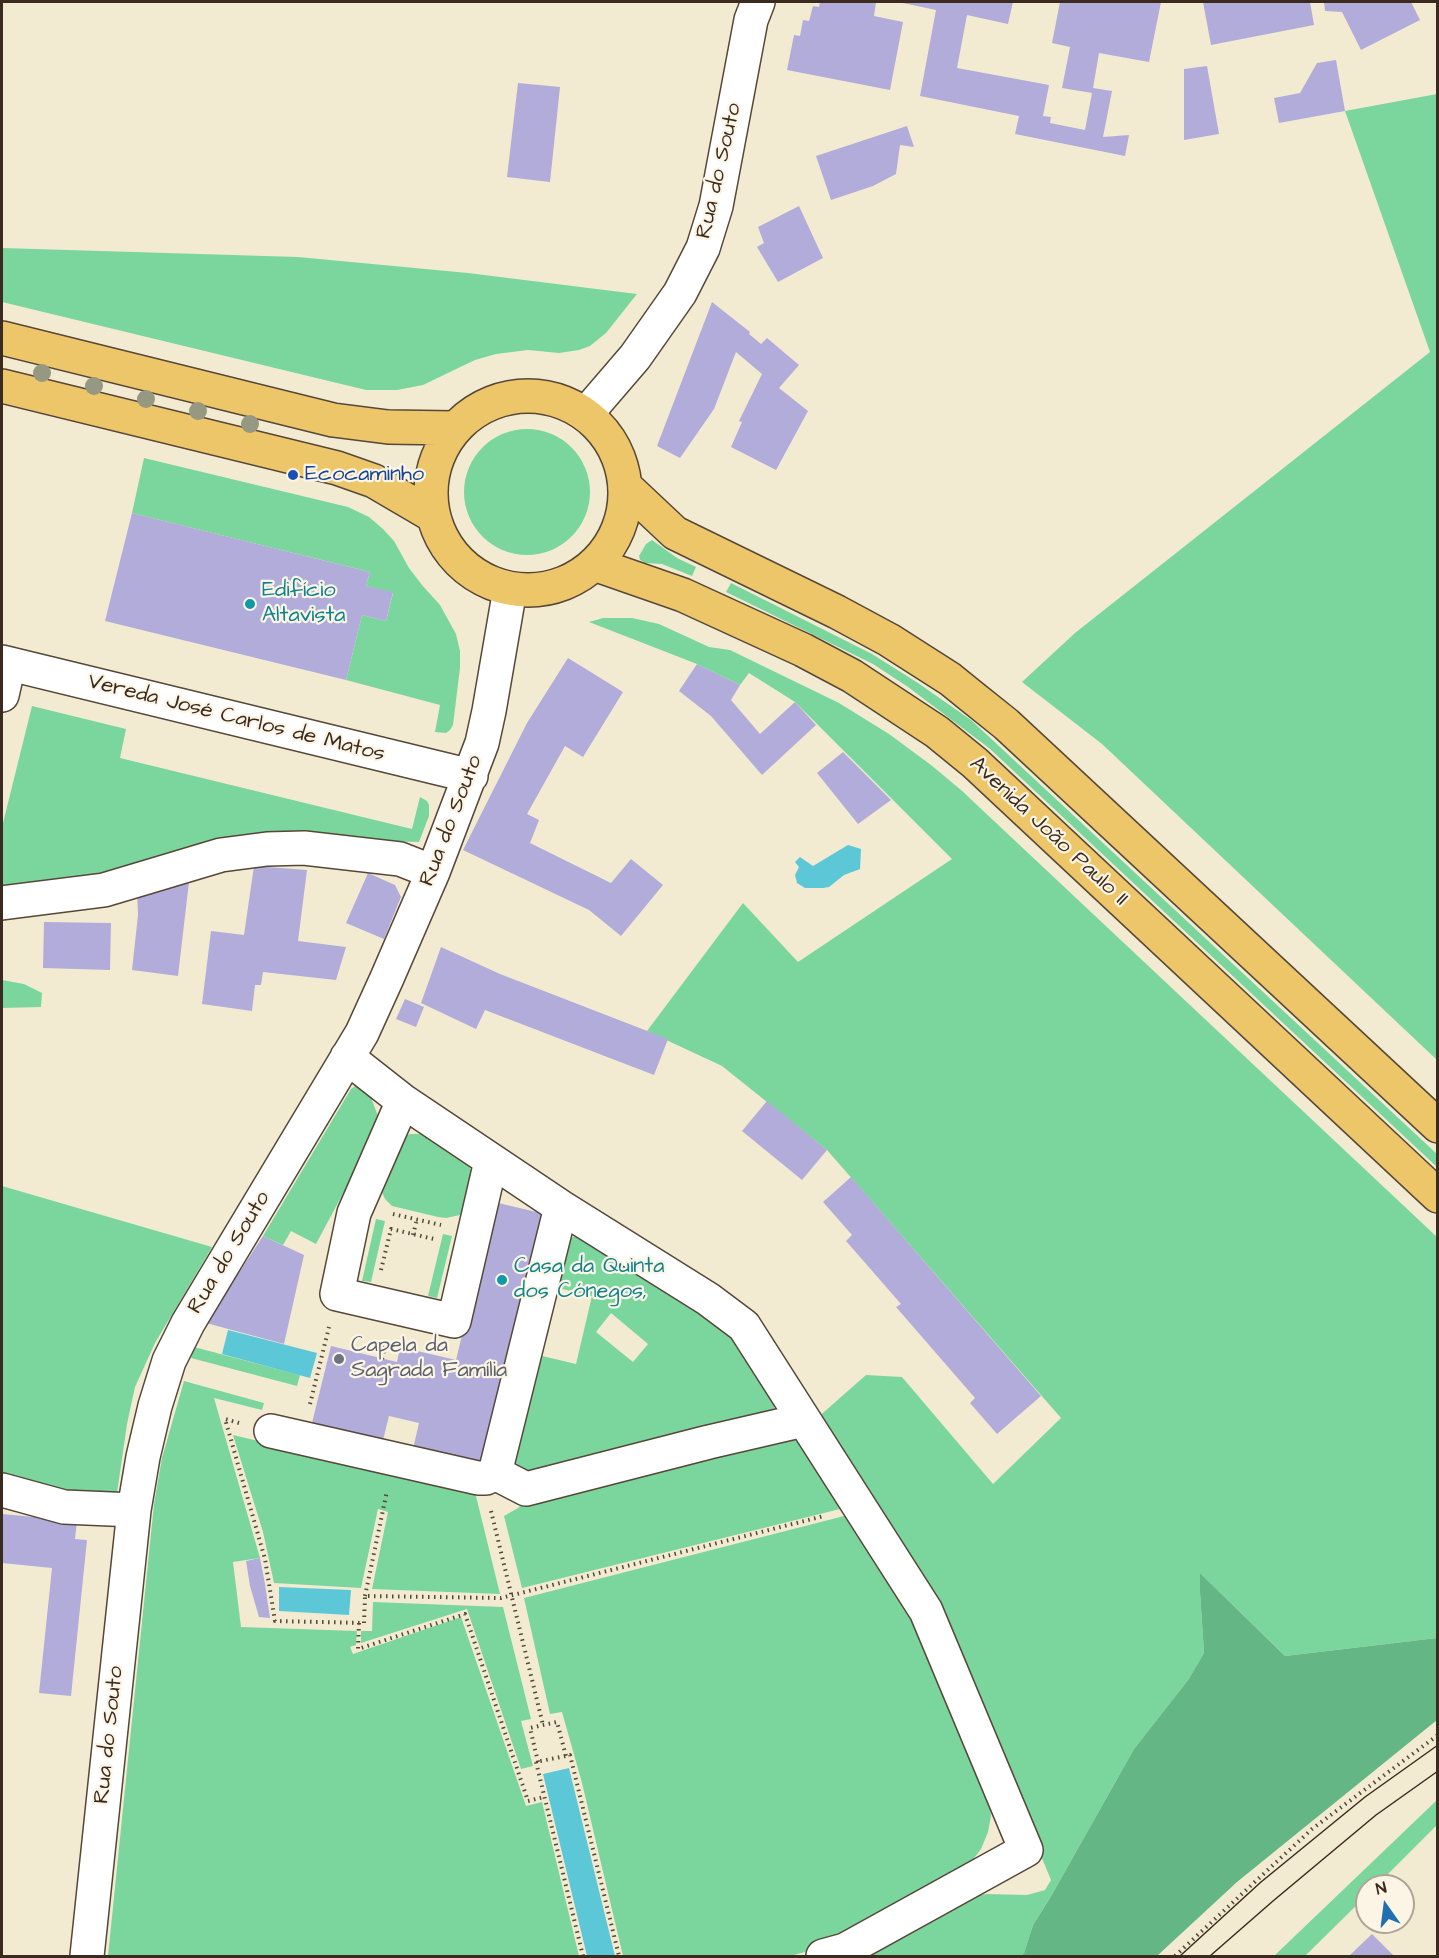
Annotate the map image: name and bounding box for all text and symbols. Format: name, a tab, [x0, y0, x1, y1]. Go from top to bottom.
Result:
street label: Rua do Souto	[692, 101, 748, 241]
place label: Ecocaminho	[305, 462, 424, 488]
marker: Ecocaminho	[286, 468, 300, 482]
place label: Edifício Altavista	[262, 578, 346, 630]
marker: Edifício Altavista	[243, 597, 257, 611]
street label: Vereda José Carlos de Matos	[85, 669, 387, 769]
street label: Rua do Souto	[415, 752, 489, 890]
street label: Avenida João Paulo II	[963, 752, 1133, 912]
street label: Rua do Souto	[183, 1187, 277, 1319]
place label: Casa da Quinta dos Cónegos,	[514, 1254, 664, 1306]
marker: Casa da Quinta dos Cónegos,	[495, 1273, 509, 1287]
place label: Capela da Sagrada Família	[351, 1333, 507, 1384]
marker: Capela da Sagrada Família	[332, 1352, 346, 1366]
street label: Rua do Souto	[90, 1665, 130, 1805]
north arrow	[1355, 1874, 1415, 1934]
text: N	[1374, 1877, 1389, 1900]

